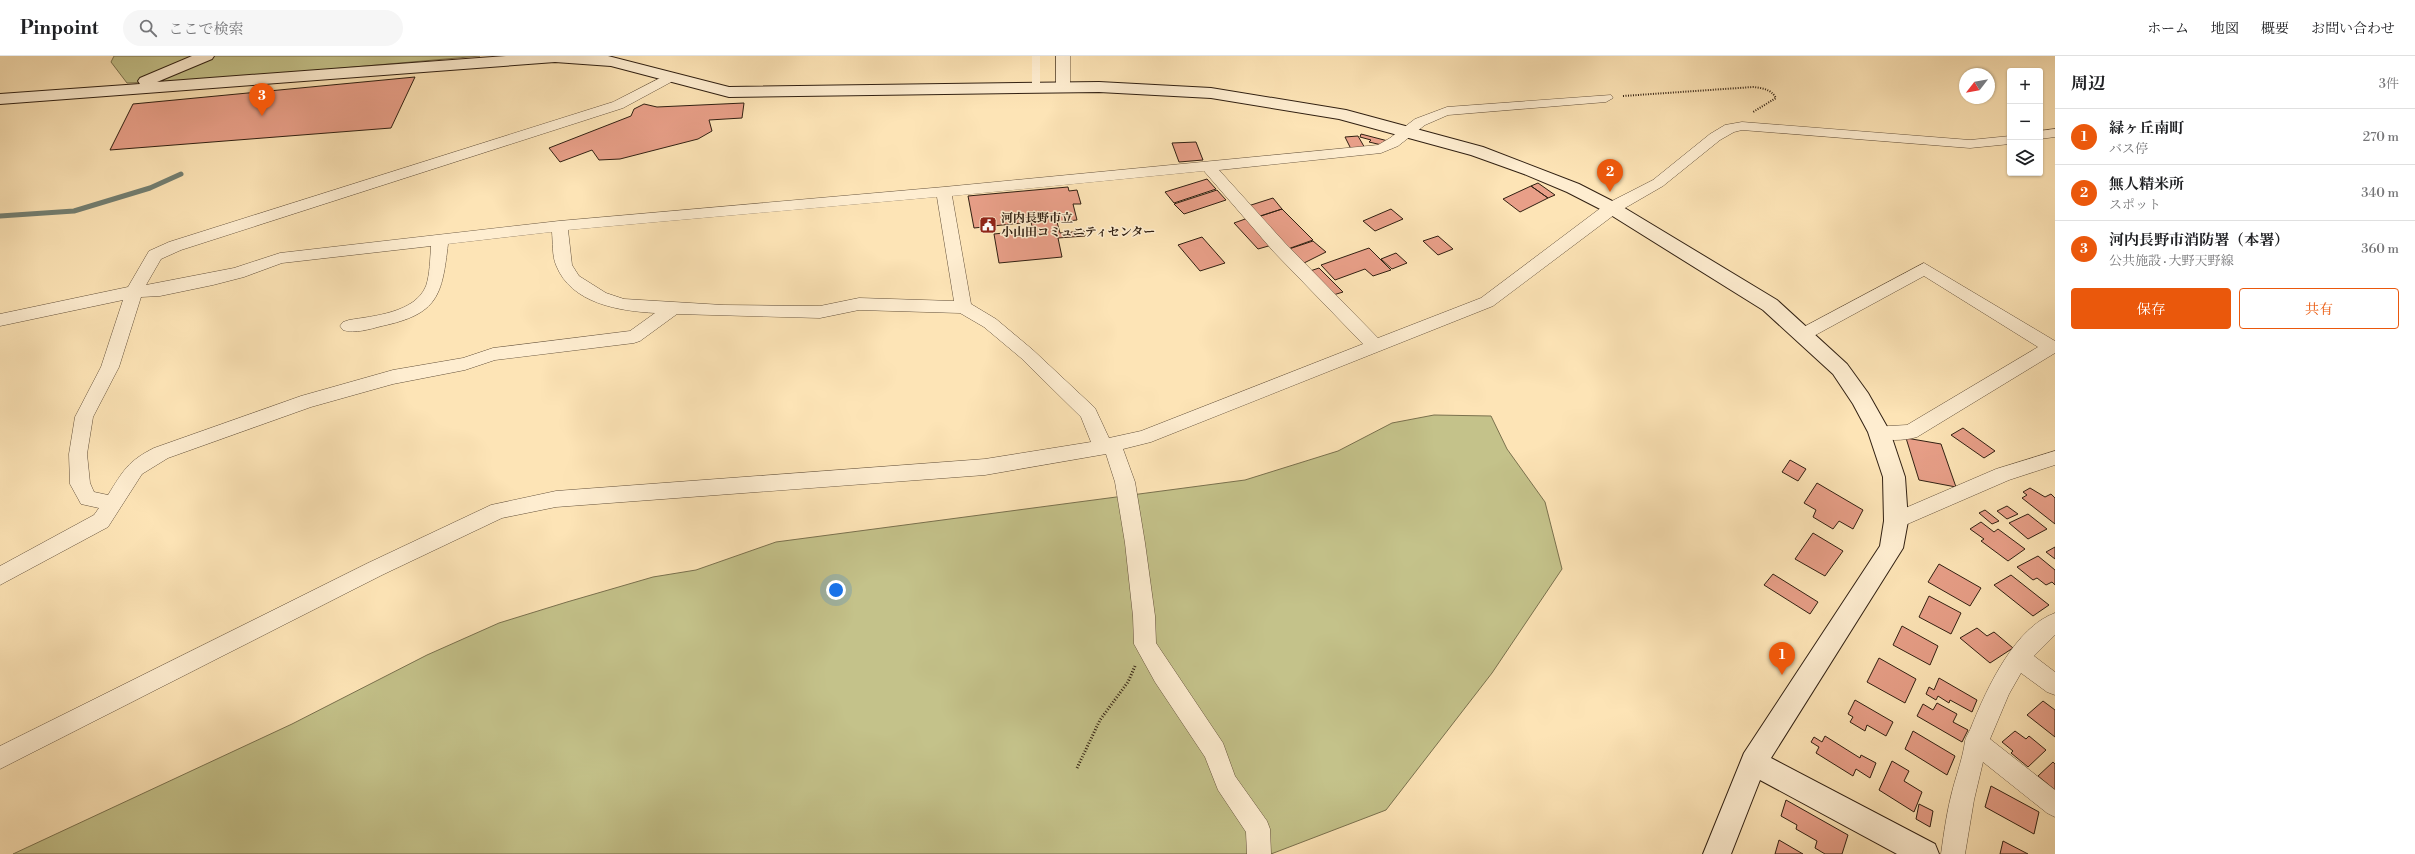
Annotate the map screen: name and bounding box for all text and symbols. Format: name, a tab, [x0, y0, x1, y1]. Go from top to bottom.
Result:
search box	[123, 10, 403, 46]
text: Pinpoint	[20, 16, 99, 40]
icon: search	[137, 17, 159, 39]
text: ここで検索	[169, 20, 244, 39]
text: ホーム	[2147, 20, 2189, 38]
text: 地図	[2211, 20, 2239, 38]
text: 概要	[2261, 20, 2289, 38]
text: お問い合わせ	[2311, 20, 2395, 38]
north arrow	[1959, 68, 1995, 104]
map controls	[2007, 68, 2043, 176]
button: +	[2007, 68, 2043, 104]
text: 周辺	[2071, 73, 2105, 95]
text: 3件	[2379, 76, 2399, 92]
pin: 3	[249, 83, 275, 116]
button: −	[2007, 104, 2043, 140]
text: 緑ヶ丘南町	[2109, 119, 2184, 138]
text: 1	[2081, 129, 2087, 145]
text: 270 m	[2363, 129, 2399, 145]
button: layers	[2007, 140, 2043, 176]
text: バス停	[2109, 141, 2148, 157]
pin: 2	[1597, 159, 1623, 192]
text: 無人精米所	[2109, 175, 2184, 194]
text: 2	[2080, 185, 2088, 201]
text: 340 m	[2361, 185, 2399, 201]
text: スポット	[2109, 197, 2161, 213]
place label: 河内長野市立 小山田コミュニティセンター	[1001, 211, 1155, 240]
public building icon: 河内長野市立 小山田コミュニティセンター	[978, 215, 998, 235]
text: 河内長野市消防署（本署）	[2109, 231, 2289, 250]
text: 3	[2080, 241, 2088, 257]
text: 360 m	[2361, 241, 2399, 257]
text: 公共施設 · 大野天野線	[2109, 253, 2234, 269]
button: 保存	[2071, 288, 2231, 329]
button: 共有	[2239, 288, 2399, 329]
your location	[826, 580, 846, 600]
pin: 1	[1769, 642, 1795, 675]

